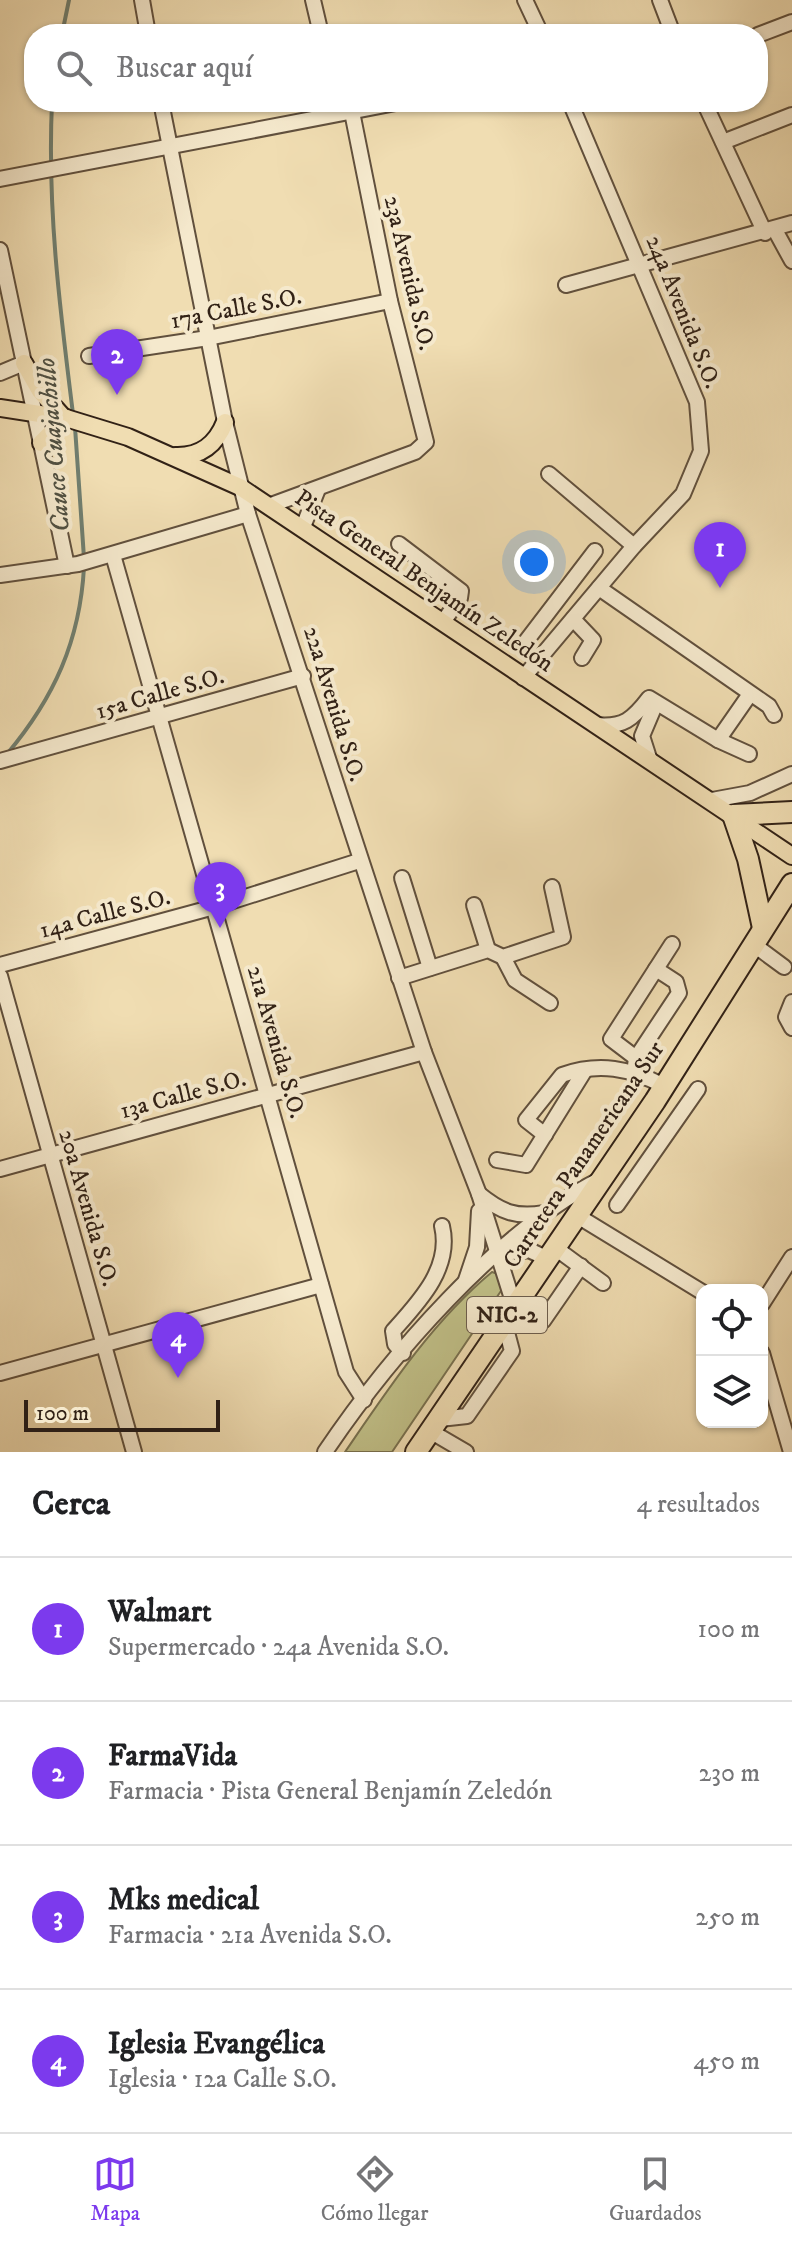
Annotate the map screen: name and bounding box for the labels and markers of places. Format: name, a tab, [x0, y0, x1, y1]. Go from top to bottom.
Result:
pin: 2	[91, 329, 143, 395]
pin: 1	[694, 522, 746, 588]
pin: 3	[194, 862, 246, 928]
pin: 4	[152, 1312, 204, 1378]

